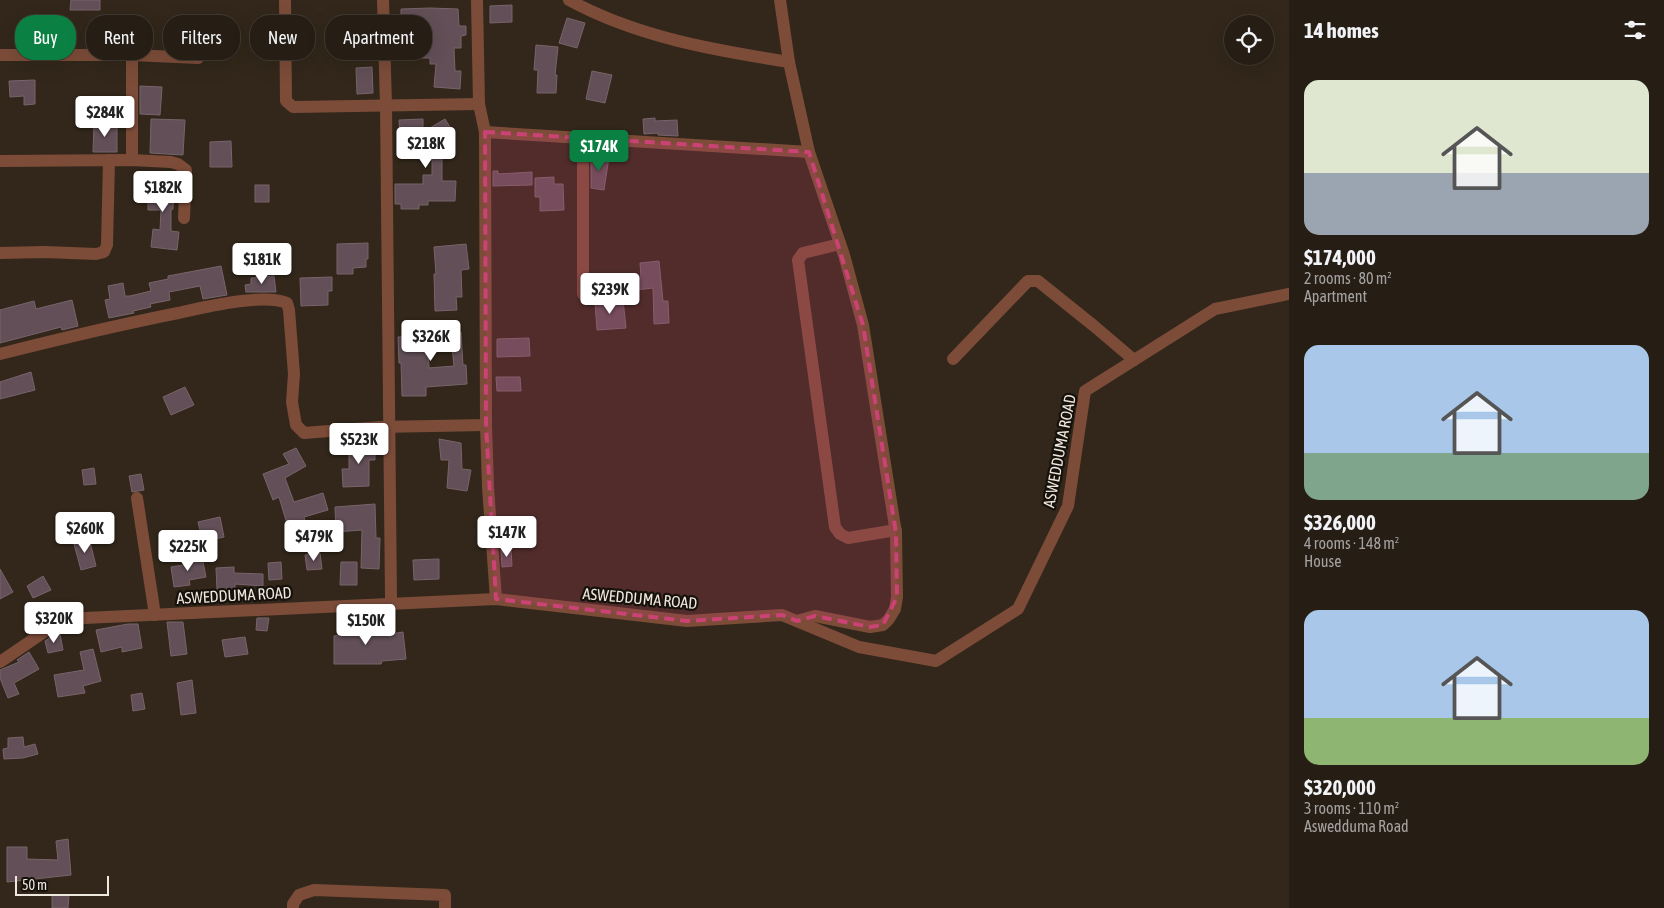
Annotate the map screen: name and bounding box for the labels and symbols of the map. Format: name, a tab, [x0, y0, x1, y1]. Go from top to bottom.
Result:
pin: $284K	[70, 96, 140, 138]
pin: $218K	[391, 126, 461, 169]
pin: $174K	[564, 130, 634, 172]
pin: $182K	[128, 170, 198, 213]
pin: $181K	[227, 242, 297, 285]
pin: $239K	[575, 272, 645, 315]
pin: $326K	[396, 320, 466, 362]
street label: ASWEDDUMA ROAD	[1039, 393, 1079, 509]
pin: $523K	[324, 422, 394, 465]
pin: $260K	[50, 512, 120, 554]
pin: $147K	[472, 516, 542, 558]
pin: $479K	[279, 520, 349, 562]
pin: $225K	[153, 530, 223, 572]
street label: ASWEDDUMA ROAD	[176, 583, 292, 607]
street label: ASWEDDUMA ROAD	[582, 584, 698, 612]
pin: $320K	[19, 602, 89, 644]
pin: $150K	[331, 604, 401, 646]
scale bar	[15, 873, 109, 896]

